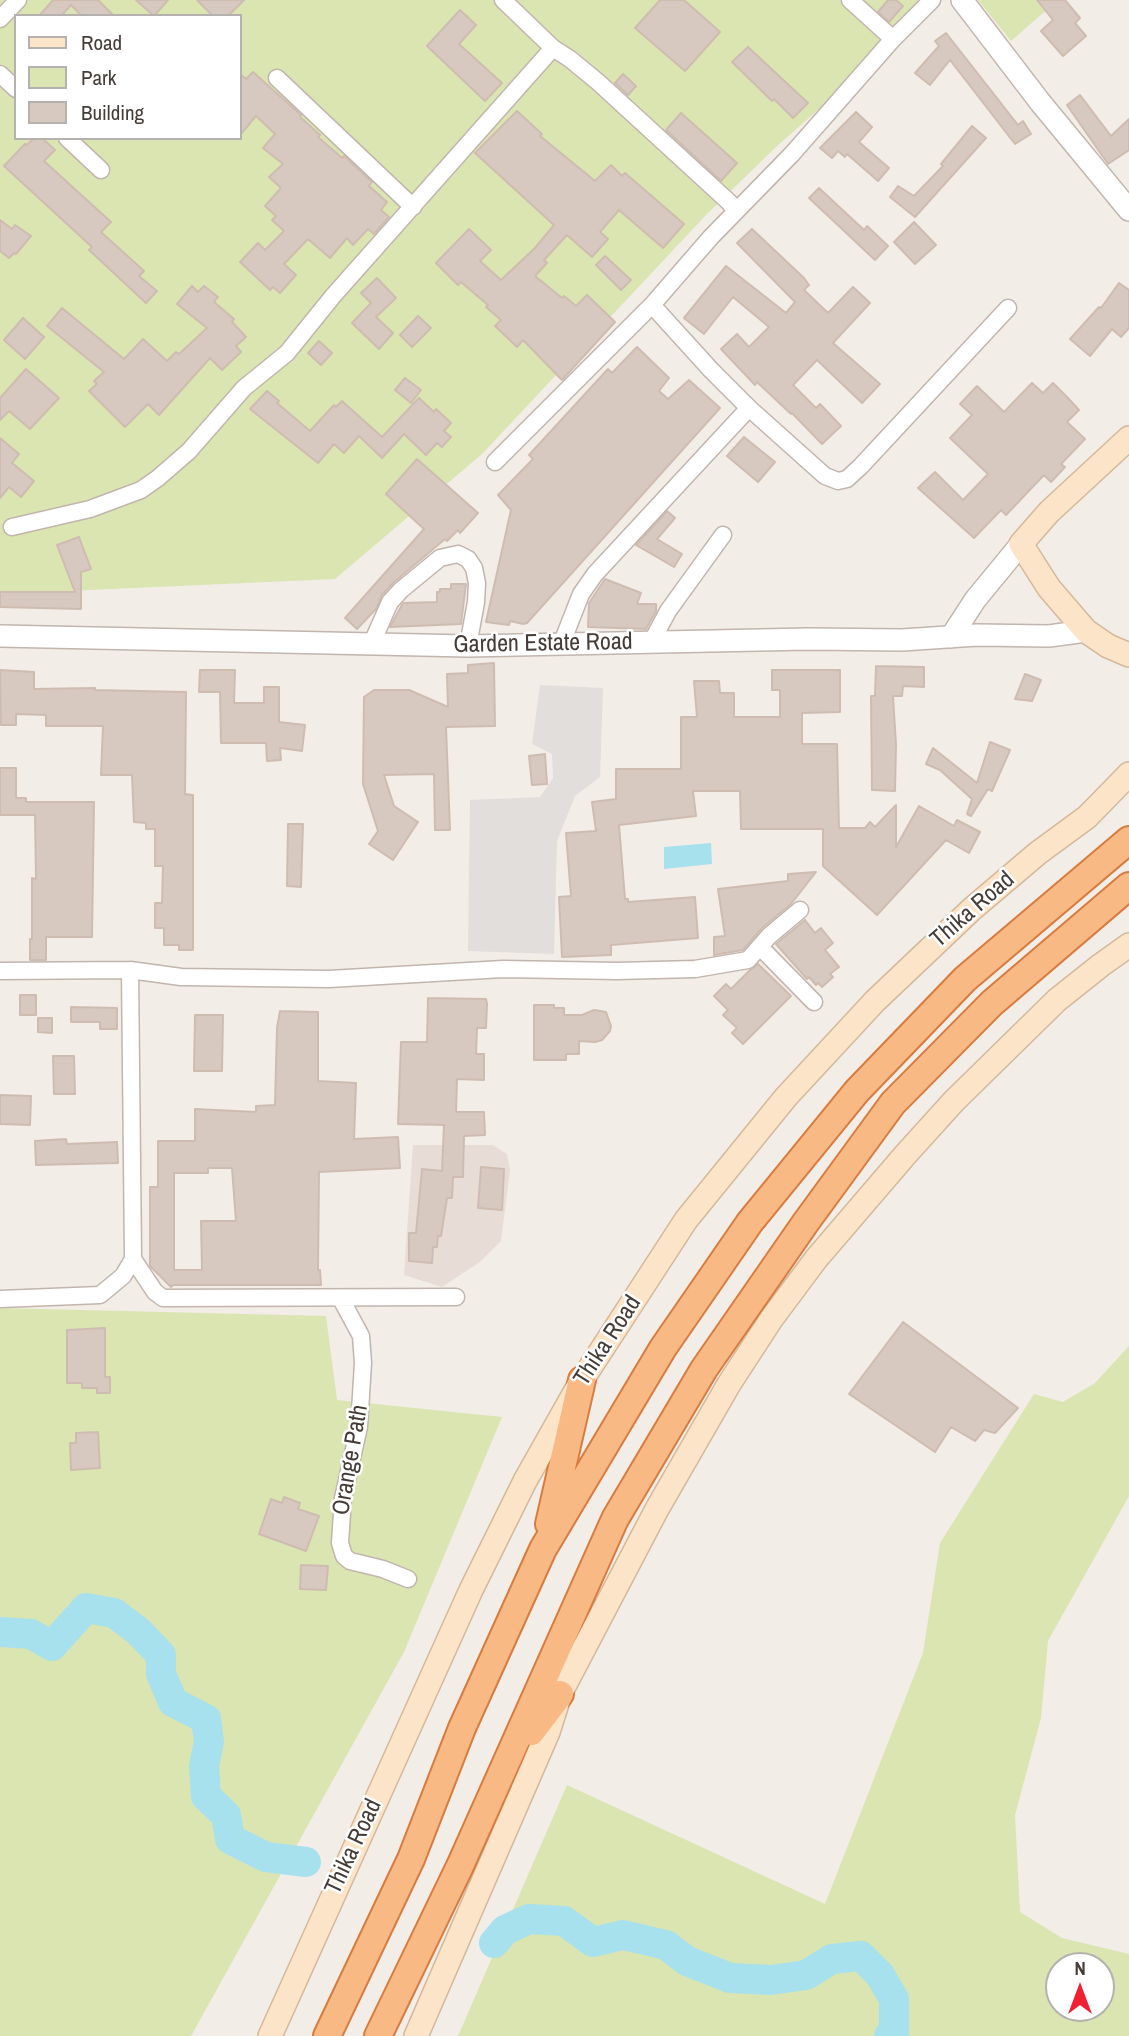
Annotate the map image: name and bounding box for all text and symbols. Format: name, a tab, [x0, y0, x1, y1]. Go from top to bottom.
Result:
legend	[14, 14, 242, 140]
text: Road	[81, 28, 122, 57]
text: Park	[81, 63, 116, 92]
text: Building	[81, 98, 144, 127]
street label: Garden Estate Road	[453, 628, 633, 660]
street label: Thika Road	[925, 866, 1021, 954]
street label: Thika Road	[568, 1290, 648, 1392]
street label: Orange Path	[327, 1403, 375, 1517]
street label: Thika Road	[319, 1795, 389, 1899]
north arrow	[1045, 1952, 1115, 2022]
text: N	[1074, 1955, 1086, 1981]

